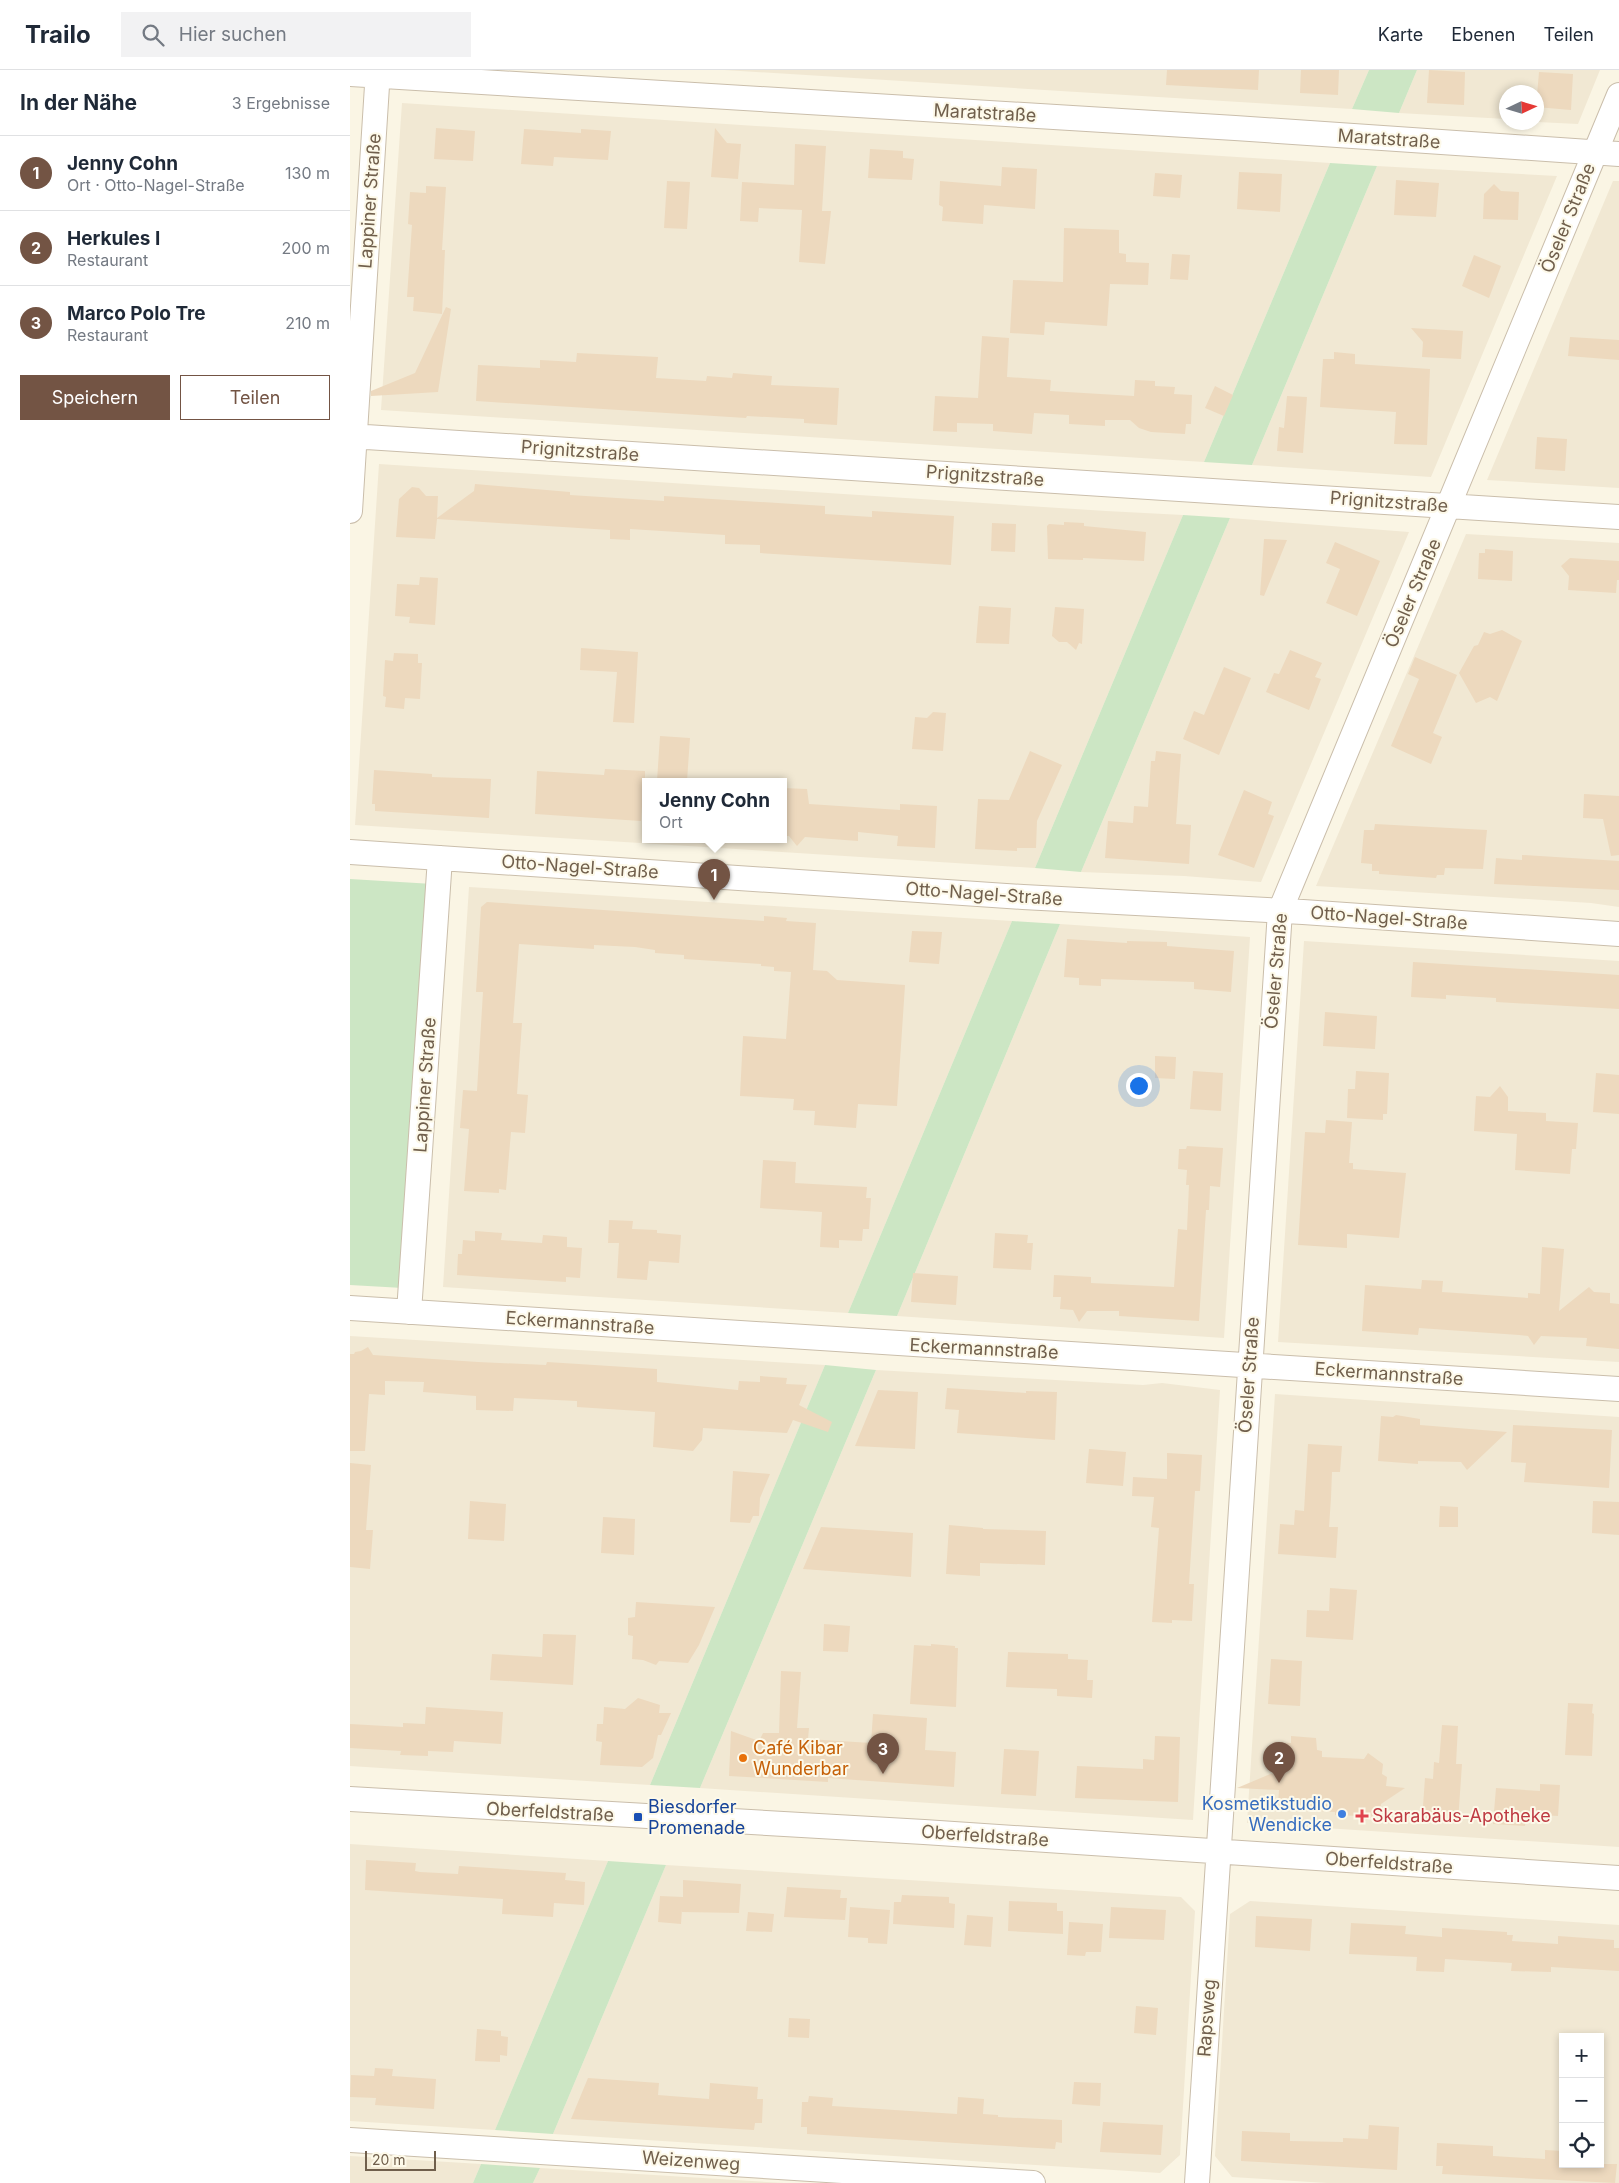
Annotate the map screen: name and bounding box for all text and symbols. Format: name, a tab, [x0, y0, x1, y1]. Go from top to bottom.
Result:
search box	[121, 12, 471, 57]
text: Trailo	[25, 20, 91, 49]
icon: search	[139, 21, 167, 49]
text: Hier suchen	[179, 23, 287, 46]
text: Karte	[1378, 24, 1423, 45]
text: Ebenen	[1451, 24, 1515, 45]
text: Teilen	[1543, 24, 1594, 45]
north arrow	[1499, 85, 1544, 130]
text: In der Nähe	[20, 90, 137, 115]
text: 3 Ergebnisse	[232, 93, 330, 113]
street label: Maratstraße	[933, 99, 1037, 126]
street label: Maratstraße	[1337, 124, 1441, 153]
street label: Lappiner Straße	[354, 133, 385, 269]
text: Jenny Cohn	[67, 152, 178, 175]
street label: Öseler Straße	[1535, 160, 1599, 276]
text: 1	[33, 163, 39, 183]
text: 130 m	[285, 163, 330, 183]
text: Ort · Otto-Nagel-Straße	[67, 175, 245, 195]
text: Herkules I	[67, 227, 160, 250]
text: 2	[31, 238, 41, 258]
text: 200 m	[282, 238, 330, 258]
text: Restaurant	[67, 250, 148, 270]
text: Marco Polo Tre	[67, 302, 206, 325]
text: 3	[31, 313, 41, 333]
text: 210 m	[285, 313, 330, 333]
text: Restaurant	[67, 325, 148, 345]
button: Speichern	[20, 375, 170, 420]
button: Teilen	[180, 375, 330, 420]
street label: Prignitzstraße	[520, 436, 640, 465]
street label: Prignitzstraße	[925, 461, 1045, 490]
street label: Prignitzstraße	[1329, 487, 1449, 516]
street label: Öseler Straße	[1379, 535, 1445, 650]
popup	[642, 778, 787, 843]
text: Jenny Cohn	[659, 789, 770, 812]
text: Ort	[659, 812, 683, 832]
street label: Otto-Nagel-Straße	[501, 851, 659, 882]
pin: 1	[698, 859, 730, 900]
street label: Otto-Nagel-Straße	[905, 878, 1063, 909]
street label: Otto-Nagel-Straße	[1310, 902, 1468, 933]
street label: Öseler Straße	[1259, 912, 1291, 1030]
street label: Lappiner Straße	[409, 1017, 440, 1153]
your location	[1126, 1073, 1152, 1099]
street label: Eckermannstraße	[505, 1307, 655, 1338]
street label: Öseler Straße	[1233, 1316, 1263, 1434]
street label: Eckermannstraße	[909, 1334, 1059, 1363]
street label: Eckermannstraße	[1314, 1358, 1464, 1389]
pin: 3	[867, 1733, 899, 1774]
place label: Café Kibar Wunderbar	[753, 1737, 849, 1779]
pin: 2	[1263, 1742, 1295, 1783]
marker: Café Kibar Wunderbar	[737, 1752, 749, 1764]
place label: Kosmetikstudio Wendicke	[1202, 1793, 1332, 1835]
place label: Biesdorfer Promenade	[648, 1796, 745, 1838]
street label: Oberfeldstraße	[485, 1798, 615, 1825]
place label: Skarabäus-Apotheke	[1372, 1805, 1551, 1826]
marker: Kosmetikstudio Wendicke	[1336, 1808, 1348, 1820]
marker: Skarabäus-Apotheke	[1356, 1810, 1368, 1822]
marker: Biesdorfer Promenade	[632, 1811, 644, 1823]
street label: Oberfeldstraße	[920, 1821, 1050, 1850]
street label: Oberfeldstraße	[1324, 1848, 1454, 1877]
street label: Rapsweg	[1193, 1978, 1220, 2058]
map controls	[1559, 2033, 1604, 2168]
button: +	[1559, 2033, 1604, 2078]
button: −	[1559, 2078, 1604, 2123]
button: locate	[1559, 2123, 1604, 2168]
street label: Weizenweg	[641, 2147, 741, 2174]
scale bar	[365, 2148, 436, 2171]
text: 20 m	[372, 2151, 406, 2168]

